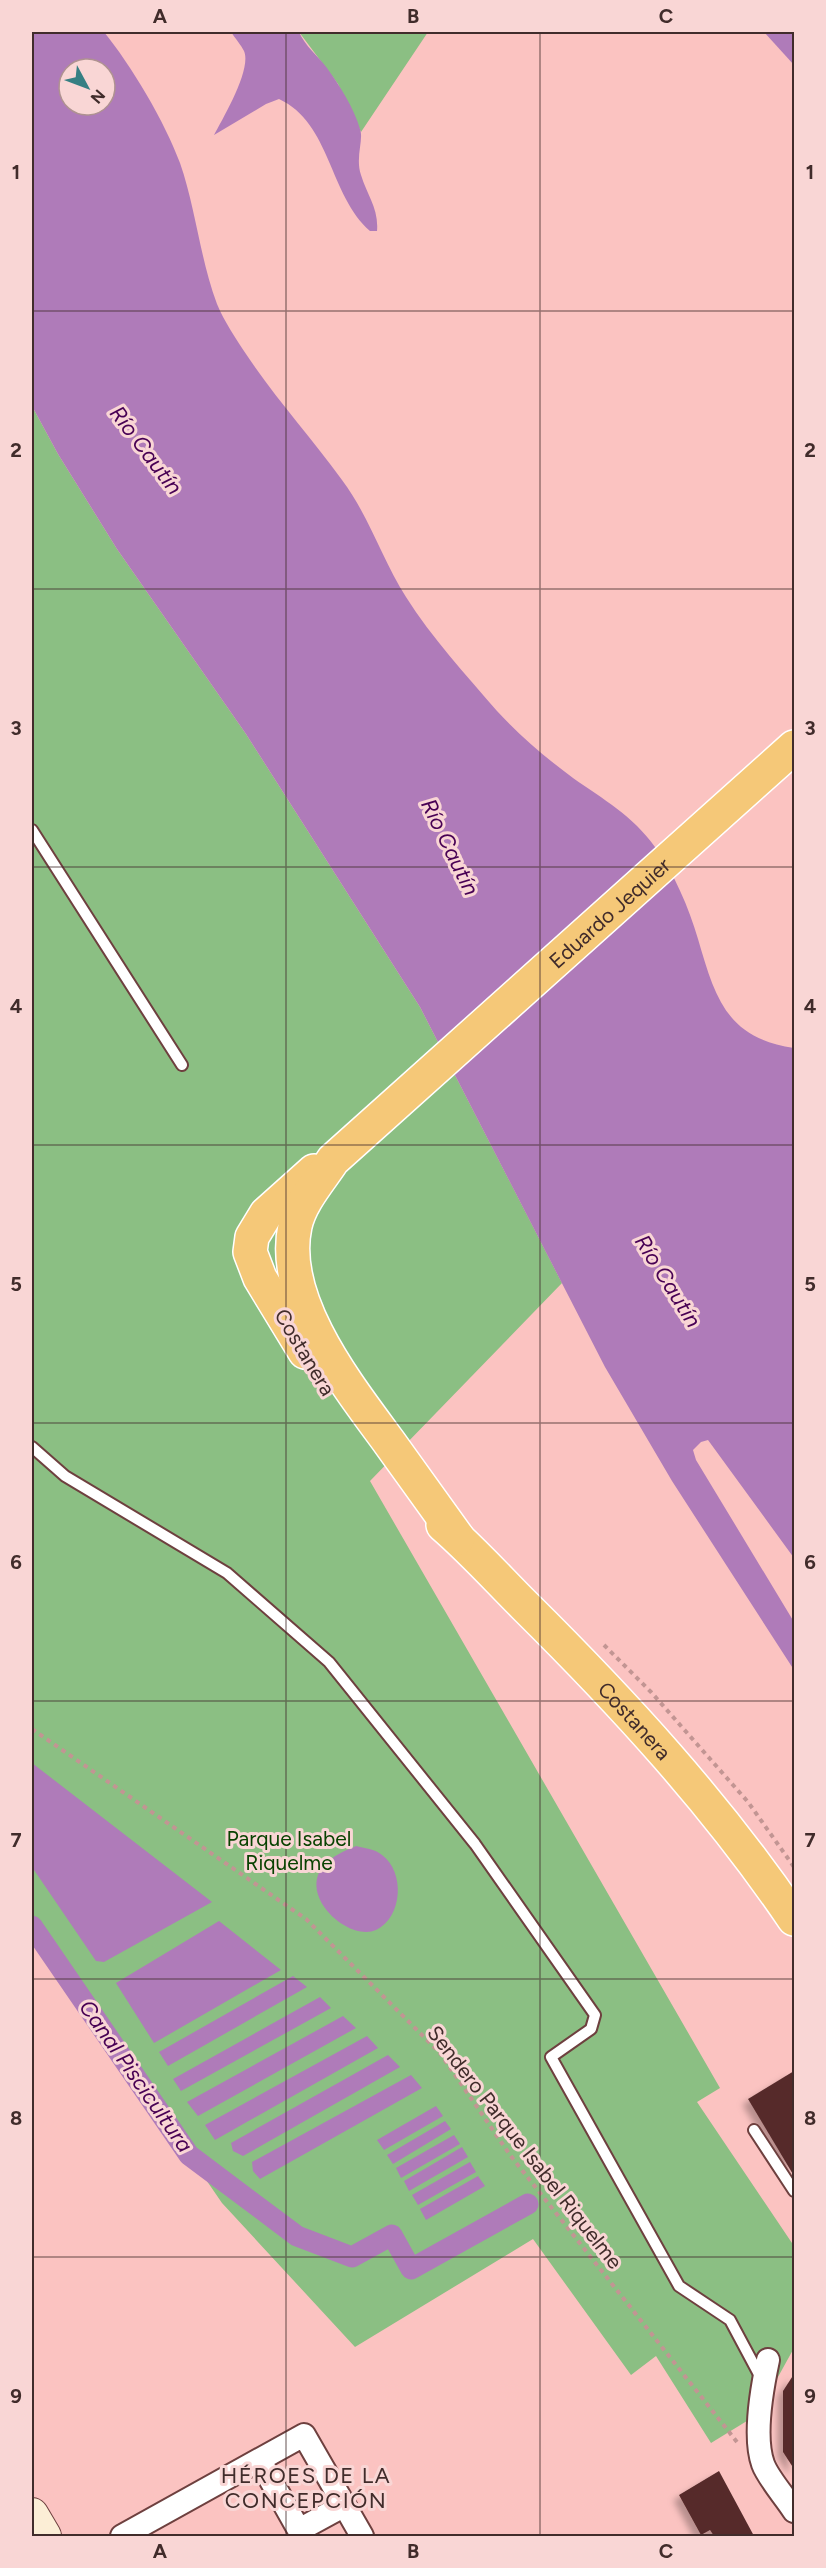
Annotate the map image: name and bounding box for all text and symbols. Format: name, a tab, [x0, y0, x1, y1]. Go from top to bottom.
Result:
text: A	[153, 4, 168, 28]
text: B	[407, 4, 419, 28]
text: C	[659, 4, 673, 28]
north arrow	[57, 57, 117, 117]
text: N	[87, 86, 109, 107]
text: 1	[12, 160, 20, 184]
text: 1	[806, 160, 814, 184]
water label: Río Cautín	[104, 400, 188, 500]
text: 2	[10, 438, 22, 462]
text: 2	[804, 438, 816, 462]
text: 3	[10, 716, 22, 740]
text: 3	[804, 716, 816, 740]
water label: Río Cautín	[415, 794, 485, 900]
street label: Eduardo Jequier	[544, 852, 675, 973]
text: 4	[10, 994, 23, 1018]
text: 4	[804, 994, 817, 1018]
water label: Río Cautín	[629, 1230, 707, 1332]
text: 5	[10, 1272, 22, 1296]
text: 5	[804, 1272, 816, 1296]
street label: Costanera	[269, 1304, 341, 1400]
text: 6	[10, 1550, 22, 1574]
text: 6	[804, 1550, 816, 1574]
street label: Costanera	[593, 1676, 677, 1765]
park label: Parque Isabel Riquelme	[227, 1826, 351, 1875]
text: 7	[10, 1828, 22, 1852]
text: 7	[804, 1828, 816, 1852]
water label: Canal Piscicultura	[73, 1995, 199, 2157]
street label: Sendero Parque Isabel Riquelme	[422, 2020, 628, 2274]
text: 8	[10, 2106, 22, 2130]
text: 8	[804, 2106, 816, 2130]
text: 9	[10, 2384, 22, 2408]
text: 9	[804, 2384, 816, 2408]
district label: HÉROES DE LA CONCEPCIÓN	[221, 2462, 391, 2514]
text: A	[153, 2539, 168, 2563]
text: B	[407, 2539, 419, 2563]
text: C	[659, 2539, 673, 2563]

